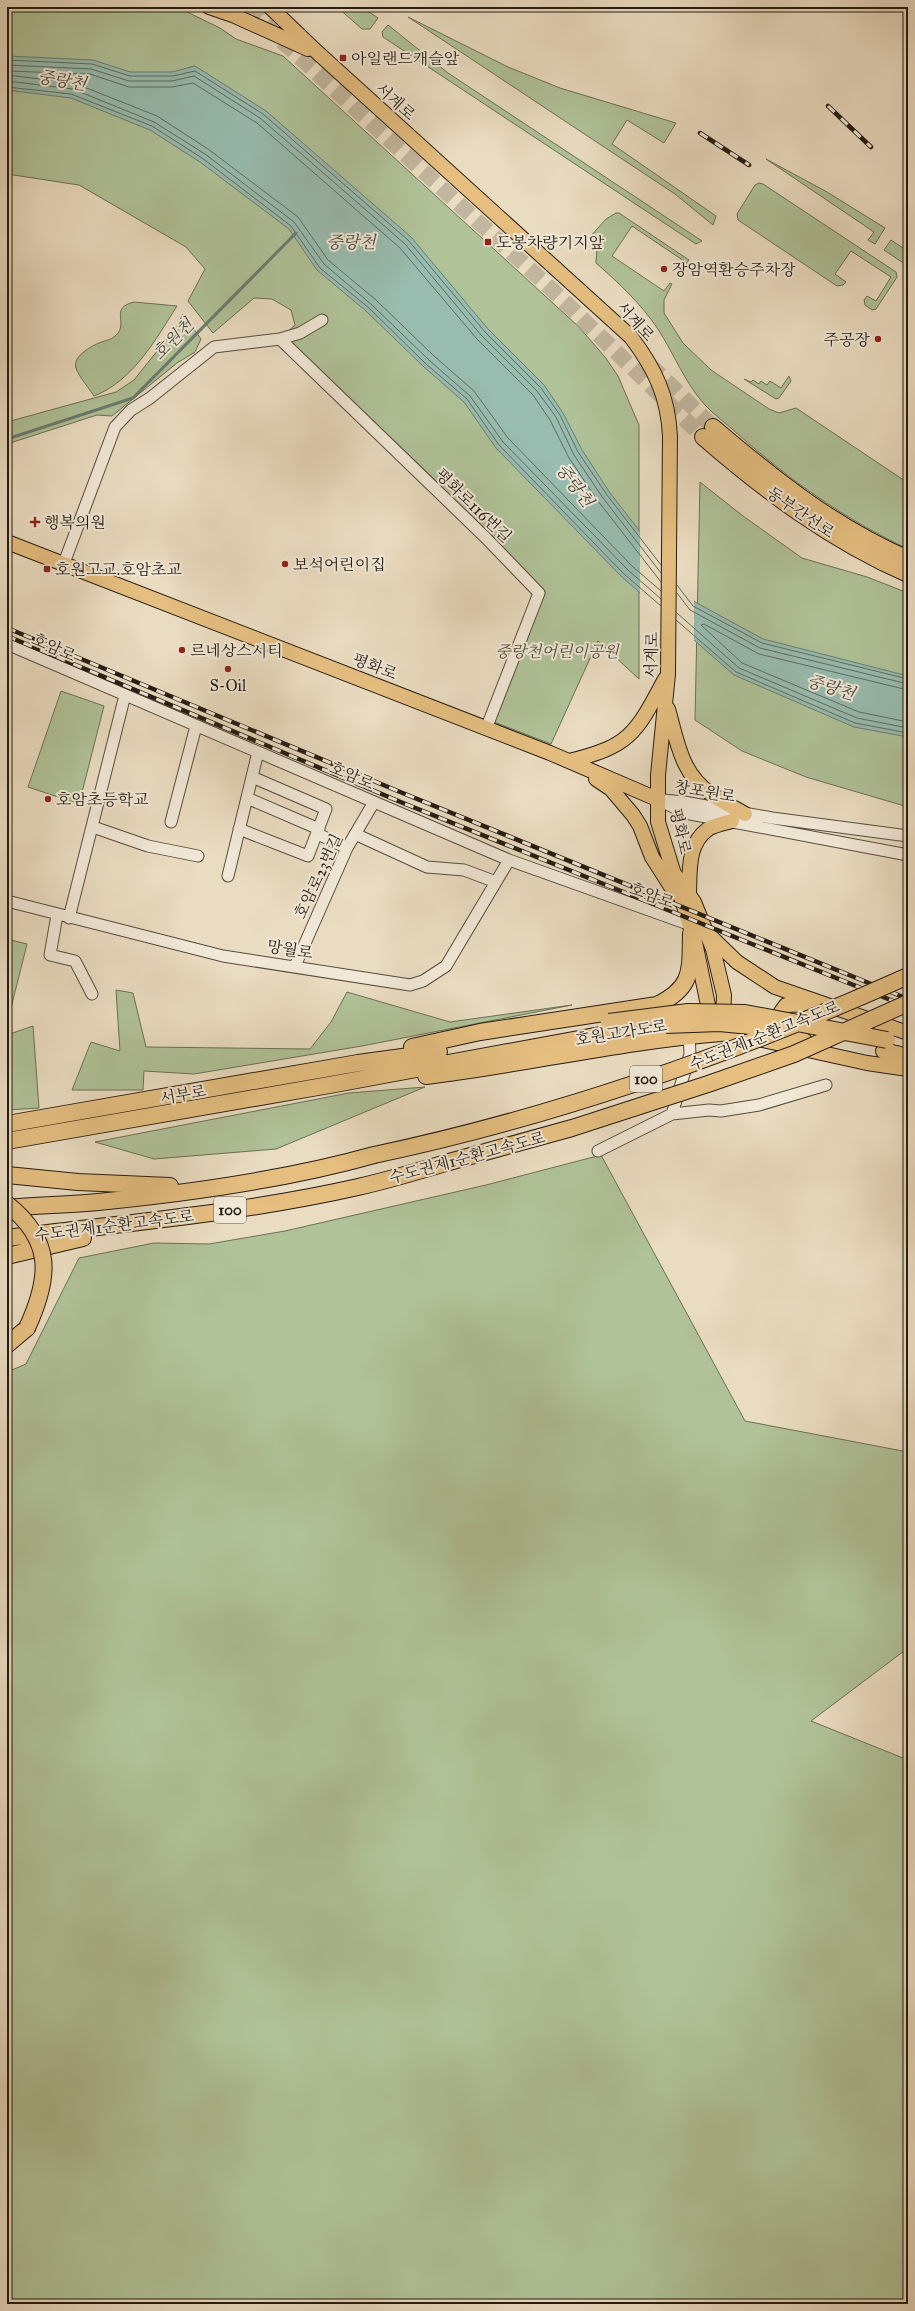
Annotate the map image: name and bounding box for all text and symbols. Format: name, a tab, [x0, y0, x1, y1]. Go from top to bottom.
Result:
place label: 아일랜드캐슬앞	[351, 49, 460, 68]
marker: 아일랜드캐슬앞	[338, 53, 348, 63]
water label: 중랑천	[36, 66, 90, 95]
street label: 서계로	[372, 79, 420, 124]
water label: 중랑천	[326, 232, 377, 253]
place label: 도봉차량기지앞	[496, 233, 605, 252]
marker: 도봉차량기지앞	[483, 237, 493, 247]
place label: 장암역환승주차장	[672, 260, 796, 279]
marker: 장암역환승주차장	[659, 264, 669, 274]
street label: 서계로	[613, 298, 659, 345]
water label: 호원천	[149, 313, 199, 364]
place label: 주공장	[824, 330, 871, 349]
marker: 주공장	[873, 334, 883, 344]
water label: 중랑천	[551, 459, 599, 513]
street label: 평화로116번길	[432, 464, 516, 546]
street label: 동부간선로	[763, 483, 839, 542]
place label: 행복의원	[44, 513, 106, 532]
marker: 행복의원	[29, 516, 41, 528]
place label: 보석어린이집	[293, 555, 386, 574]
marker: 보석어린이집	[280, 559, 290, 569]
place label: 호원고교.호암초교	[55, 560, 182, 579]
marker: 호원고교.호암초교	[42, 564, 52, 574]
street label: 호암로	[29, 629, 79, 666]
street label: 서계로	[642, 631, 661, 678]
place label: 르네상스시티	[190, 641, 283, 660]
park label: 중랑천어린이공원	[495, 642, 620, 661]
marker: 르네상스시티	[177, 645, 187, 655]
street label: 평화로	[350, 649, 400, 684]
marker: S-Oil	[223, 664, 233, 674]
water label: 중랑천	[804, 670, 859, 705]
place label: S-Oil	[210, 676, 247, 695]
street label: 호암로	[327, 758, 377, 793]
street label: 창포원로	[673, 777, 738, 806]
place label: 호암초등학교	[56, 790, 149, 809]
marker: 호암초등학교	[43, 794, 53, 804]
street label: 평화로	[666, 806, 695, 856]
street label: 호암로23번길	[290, 831, 346, 922]
street label: 호암로	[627, 879, 677, 913]
street label: 망월로	[266, 936, 315, 963]
street label: 수도권제1순환고속도로	[686, 996, 843, 1074]
street label: 호원고가도로	[574, 1016, 669, 1049]
road number: 100	[630, 1066, 662, 1092]
street label: 서부로	[159, 1081, 208, 1108]
street label: 수도권제1순환고속도로	[387, 1127, 548, 1187]
road number: 100	[214, 1197, 246, 1223]
street label: 수도권제1순환고속도로	[33, 1206, 196, 1245]

